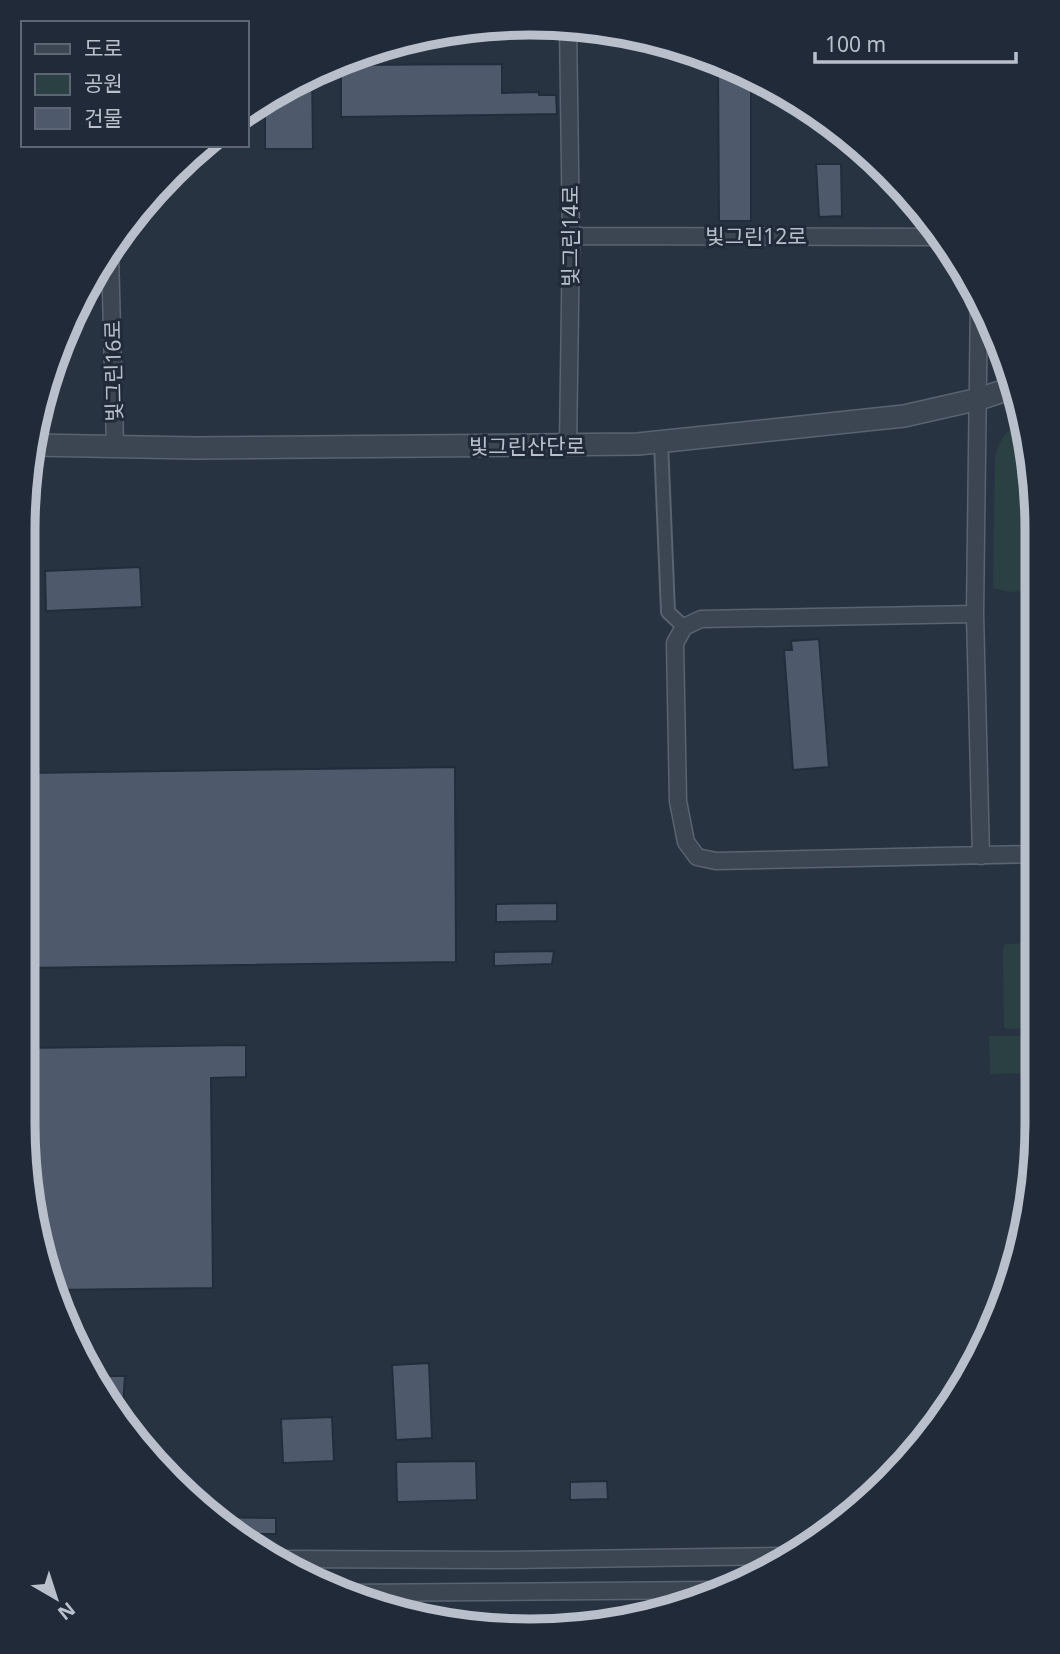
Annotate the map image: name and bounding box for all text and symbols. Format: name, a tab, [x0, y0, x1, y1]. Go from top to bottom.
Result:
legend	[21, 21, 248, 147]
scale bar	[815, 21, 1016, 65]
text: 100 m	[825, 30, 886, 58]
text: 도로	[84, 34, 123, 62]
text: 공원	[84, 69, 123, 97]
text: 건물	[84, 104, 123, 132]
street label: 빛그린14로	[556, 185, 584, 287]
street label: 빛그린12로	[705, 222, 807, 250]
street label: 빛그린16로	[98, 320, 128, 422]
street label: 빛그린산단로	[469, 432, 585, 460]
north arrow	[21, 1563, 91, 1633]
text: N	[53, 1596, 81, 1626]

